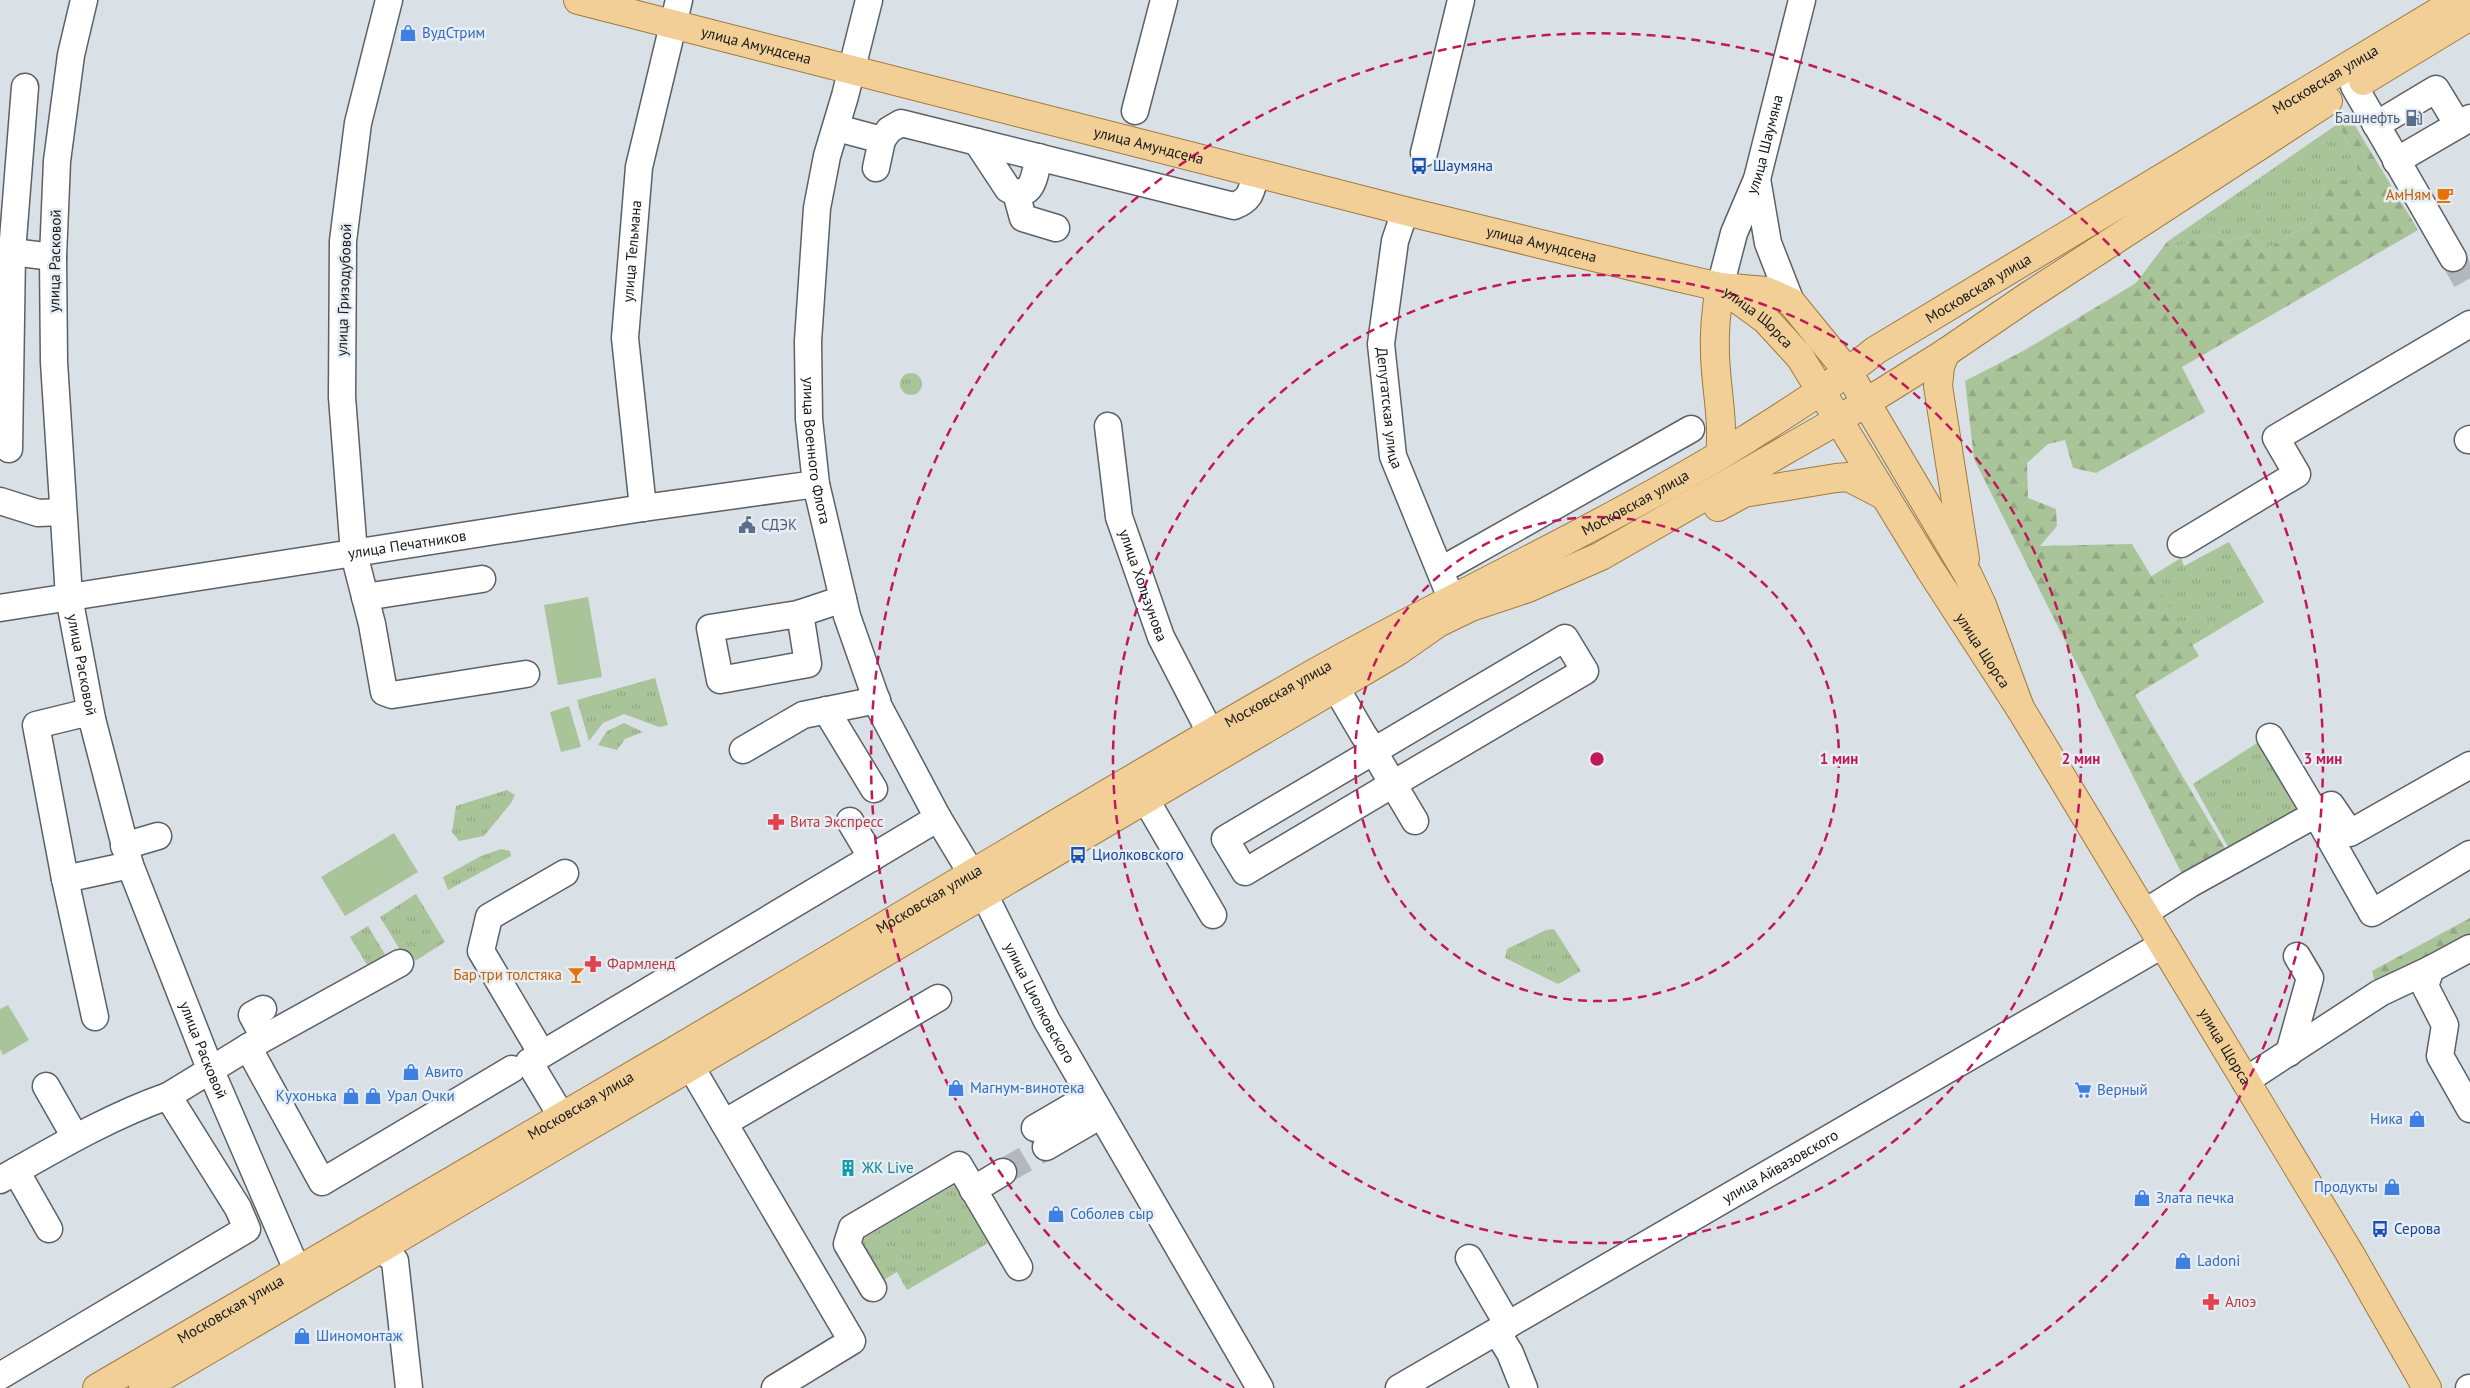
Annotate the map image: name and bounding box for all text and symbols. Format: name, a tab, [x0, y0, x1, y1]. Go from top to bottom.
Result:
street label: улица Амундсена	[699, 22, 814, 68]
shop icon: ВудСтрим	[398, 23, 418, 43]
place label: ВудСтрим	[422, 23, 485, 42]
street label: Московская улица	[2269, 40, 2381, 118]
street label: улица Шаумяна	[1742, 93, 1787, 197]
place label: Башнефть	[2335, 108, 2400, 127]
fuel station icon: Башнефть	[2404, 108, 2424, 128]
street label: улица Амундсена	[1092, 122, 1206, 168]
bus stop icon: Шаумяна	[1409, 156, 1429, 176]
place label: Шаумяна	[1433, 156, 1493, 175]
place label: АмНям	[2386, 185, 2431, 204]
cafe icon: АмНям	[2435, 185, 2455, 205]
street label: улица Тельмана	[618, 199, 645, 303]
street label: улица Расковой	[44, 209, 65, 313]
street label: улица Амундсена	[1484, 221, 1599, 266]
street label: улица Гризодубовой	[332, 223, 355, 357]
street label: Московская улица	[1922, 249, 2034, 327]
street label: улица Щорса	[1720, 282, 1797, 352]
street label: Депутатская улица	[1372, 346, 1407, 471]
street label: улица Военного Флота	[799, 377, 835, 526]
street label: Московская улица	[1578, 465, 1692, 540]
public building icon: СДЭК	[737, 515, 757, 535]
place label: СДЭК	[761, 515, 797, 534]
street label: улица Печатников	[347, 526, 467, 563]
street label: улица Хользунова	[1115, 526, 1172, 645]
street label: улица Щорса	[1952, 609, 2015, 692]
street label: улица Расковой	[63, 612, 101, 717]
street label: Московская улица	[1221, 655, 1335, 732]
text: 1 мин	[1820, 749, 1858, 768]
text: 2 мин	[2062, 749, 2100, 768]
text: 3 мин	[2304, 749, 2342, 768]
centre of rings	[1588, 750, 1606, 768]
pharmacy icon: Вита Экспресс	[766, 812, 786, 832]
place label: Вита Экспресс	[790, 812, 884, 831]
bus stop icon: Циолковского	[1068, 845, 1088, 865]
place label: Циолковского	[1092, 845, 1184, 864]
street label: Московская улица	[872, 860, 985, 938]
street label: улица Циолковского	[1000, 939, 1079, 1067]
pharmacy icon: Фармленд	[583, 954, 603, 974]
place label: Фармленд	[607, 954, 675, 973]
place label: Бар три толстяка	[453, 965, 562, 984]
bar icon: Бар три толстяка	[566, 965, 586, 985]
street label: улица Расковой	[176, 999, 232, 1101]
street label: улица Щорса	[2195, 1005, 2256, 1088]
shop icon: Авито	[401, 1062, 421, 1082]
place label: Авито	[425, 1062, 463, 1081]
street label: Московская улица	[524, 1067, 637, 1144]
shop icon: Магнум-винотека	[946, 1078, 966, 1098]
place label: Магнум-винотека	[970, 1078, 1085, 1097]
supermarket icon: Верный	[2073, 1080, 2093, 1100]
place label: Верный	[2097, 1080, 2148, 1099]
place label: Кухонька	[276, 1086, 337, 1105]
shop icon: Кухонька	[341, 1086, 361, 1106]
shop icon: Урал Очки	[363, 1086, 383, 1106]
place label: Урал Очки	[387, 1086, 455, 1105]
place label: Ника	[2370, 1109, 2403, 1128]
shop icon: Ника	[2407, 1109, 2427, 1129]
street label: улица Айвазовского	[1719, 1125, 1842, 1207]
building icon: ЖК Live	[838, 1158, 858, 1178]
place label: ЖК Live	[861, 1158, 914, 1177]
place label: Продукты	[2314, 1177, 2378, 1196]
shop icon: Продукты	[2382, 1177, 2402, 1197]
shop icon: Злата печка	[2132, 1188, 2152, 1208]
place label: Злата печка	[2156, 1188, 2234, 1207]
shop icon: Соболев сыр	[1046, 1204, 1066, 1224]
place label: Соболев сыр	[1070, 1204, 1154, 1223]
bus stop icon: Серова	[2370, 1219, 2390, 1239]
place label: Серова	[2394, 1219, 2441, 1238]
shop icon: Ladoni	[2173, 1251, 2193, 1271]
place label: Ladoni	[2197, 1251, 2240, 1270]
street label: Московская улица	[174, 1270, 287, 1347]
pharmacy icon: Алоэ	[2201, 1292, 2221, 1312]
place label: Алоэ	[2225, 1292, 2256, 1311]
shop icon: Шиномонтаж	[292, 1326, 312, 1346]
place label: Шиномонтаж	[316, 1326, 403, 1345]

